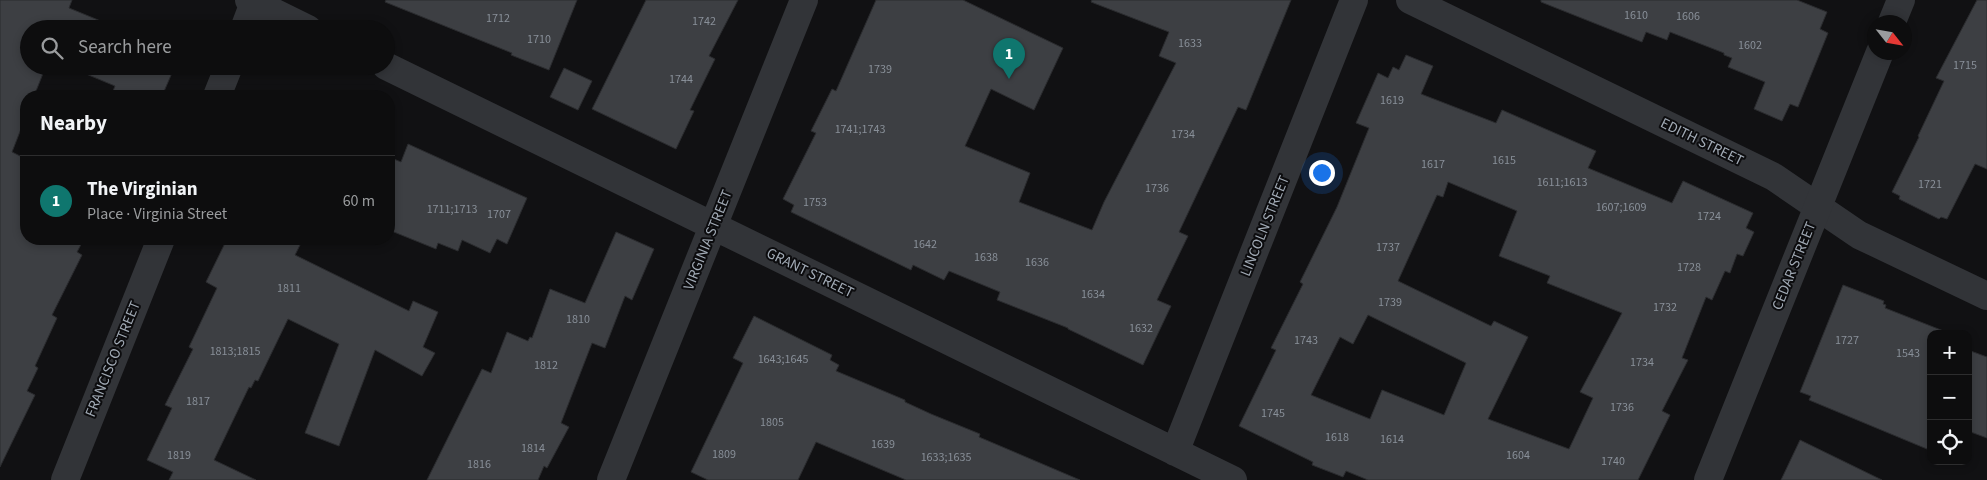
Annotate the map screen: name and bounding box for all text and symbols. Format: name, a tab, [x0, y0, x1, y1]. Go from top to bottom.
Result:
house number: 1610	[1624, 7, 1648, 24]
house number: 1606	[1676, 8, 1700, 25]
house number: 1712	[486, 10, 510, 27]
house number: 1742	[692, 13, 716, 30]
north arrow	[1867, 15, 1912, 60]
search box	[20, 20, 395, 75]
house number: 1710	[527, 31, 551, 48]
icon: search	[38, 34, 66, 62]
text: Search here	[78, 34, 172, 61]
house number: 1633	[1178, 35, 1202, 52]
house number: 1602	[1738, 37, 1762, 54]
pin: 1	[993, 38, 1025, 79]
house number: 1715	[1953, 57, 1977, 74]
house number: 1739	[868, 61, 892, 78]
house number: 1744	[669, 71, 693, 88]
house number: 1619	[1380, 92, 1404, 109]
text: Nearby	[40, 108, 107, 138]
street label: EDITH STREET	[1657, 113, 1747, 171]
house number: 1741;1743	[835, 121, 885, 138]
house number: 1734	[1171, 126, 1195, 143]
house number: 1615	[1492, 152, 1516, 169]
house number: 1617	[1421, 156, 1445, 173]
your location	[1309, 160, 1335, 186]
street label: LINCOLN STREET	[1235, 172, 1295, 280]
house number: 1611;1613	[1537, 174, 1587, 191]
text: The Virginian	[87, 176, 198, 203]
house number: 1721	[1918, 176, 1942, 193]
house number: 1736	[1145, 180, 1169, 197]
street label: VIRGINIA STREET	[678, 187, 738, 293]
text: 1	[52, 190, 60, 212]
text: 60 m	[343, 190, 375, 212]
house number: 1753	[803, 194, 827, 211]
house number: 1607;1609	[1596, 199, 1646, 216]
house number: 1711;1713	[427, 201, 477, 218]
text: Place · Virginia Street	[87, 203, 227, 225]
house number: 1707	[487, 206, 511, 223]
house number: 1724	[1697, 208, 1721, 225]
street label: CEDAR STREET	[1767, 219, 1821, 313]
house number: 1642	[913, 236, 937, 253]
house number: 1737	[1376, 239, 1400, 256]
street label: GRANT STREET	[763, 243, 857, 303]
house number: 1638	[974, 249, 998, 266]
house number: 1636	[1025, 254, 1049, 271]
house number: 1728	[1677, 259, 1701, 276]
house number: 1811	[277, 280, 301, 297]
house number: 1634	[1081, 286, 1105, 303]
house number: 1739	[1378, 294, 1402, 311]
street label: FRANCISCO STREET	[80, 298, 146, 420]
house number: 1732	[1653, 299, 1677, 316]
house number: 1810	[566, 311, 590, 328]
house number: 1632	[1129, 320, 1153, 337]
map controls	[1927, 330, 1972, 465]
button: +	[1927, 330, 1972, 375]
house number: 1743	[1294, 332, 1318, 349]
house number: 1727	[1835, 332, 1859, 349]
house number: 1813;1815	[210, 343, 260, 360]
house number: 1543	[1896, 345, 1920, 362]
house number: 1643;1645	[758, 351, 808, 368]
house number: 1734	[1630, 354, 1654, 371]
house number: 1812	[534, 357, 558, 374]
button: −	[1927, 375, 1972, 420]
house number: 1817	[186, 393, 210, 410]
house number: 1736	[1610, 399, 1634, 416]
house number: 1745	[1261, 405, 1285, 422]
house number: 1805	[760, 414, 784, 431]
button: locate	[1927, 420, 1972, 465]
house number: 1618	[1325, 429, 1349, 446]
house number: 1614	[1380, 431, 1404, 448]
house number: 1639	[871, 436, 895, 453]
house number: 1814	[521, 440, 545, 457]
house number: 1809	[712, 446, 736, 463]
house number: 1819	[167, 447, 191, 464]
house number: 1604	[1506, 447, 1530, 464]
house number: 1633;1635	[921, 449, 971, 466]
house number: 1740	[1601, 453, 1625, 470]
house number: 1816	[467, 456, 491, 473]

